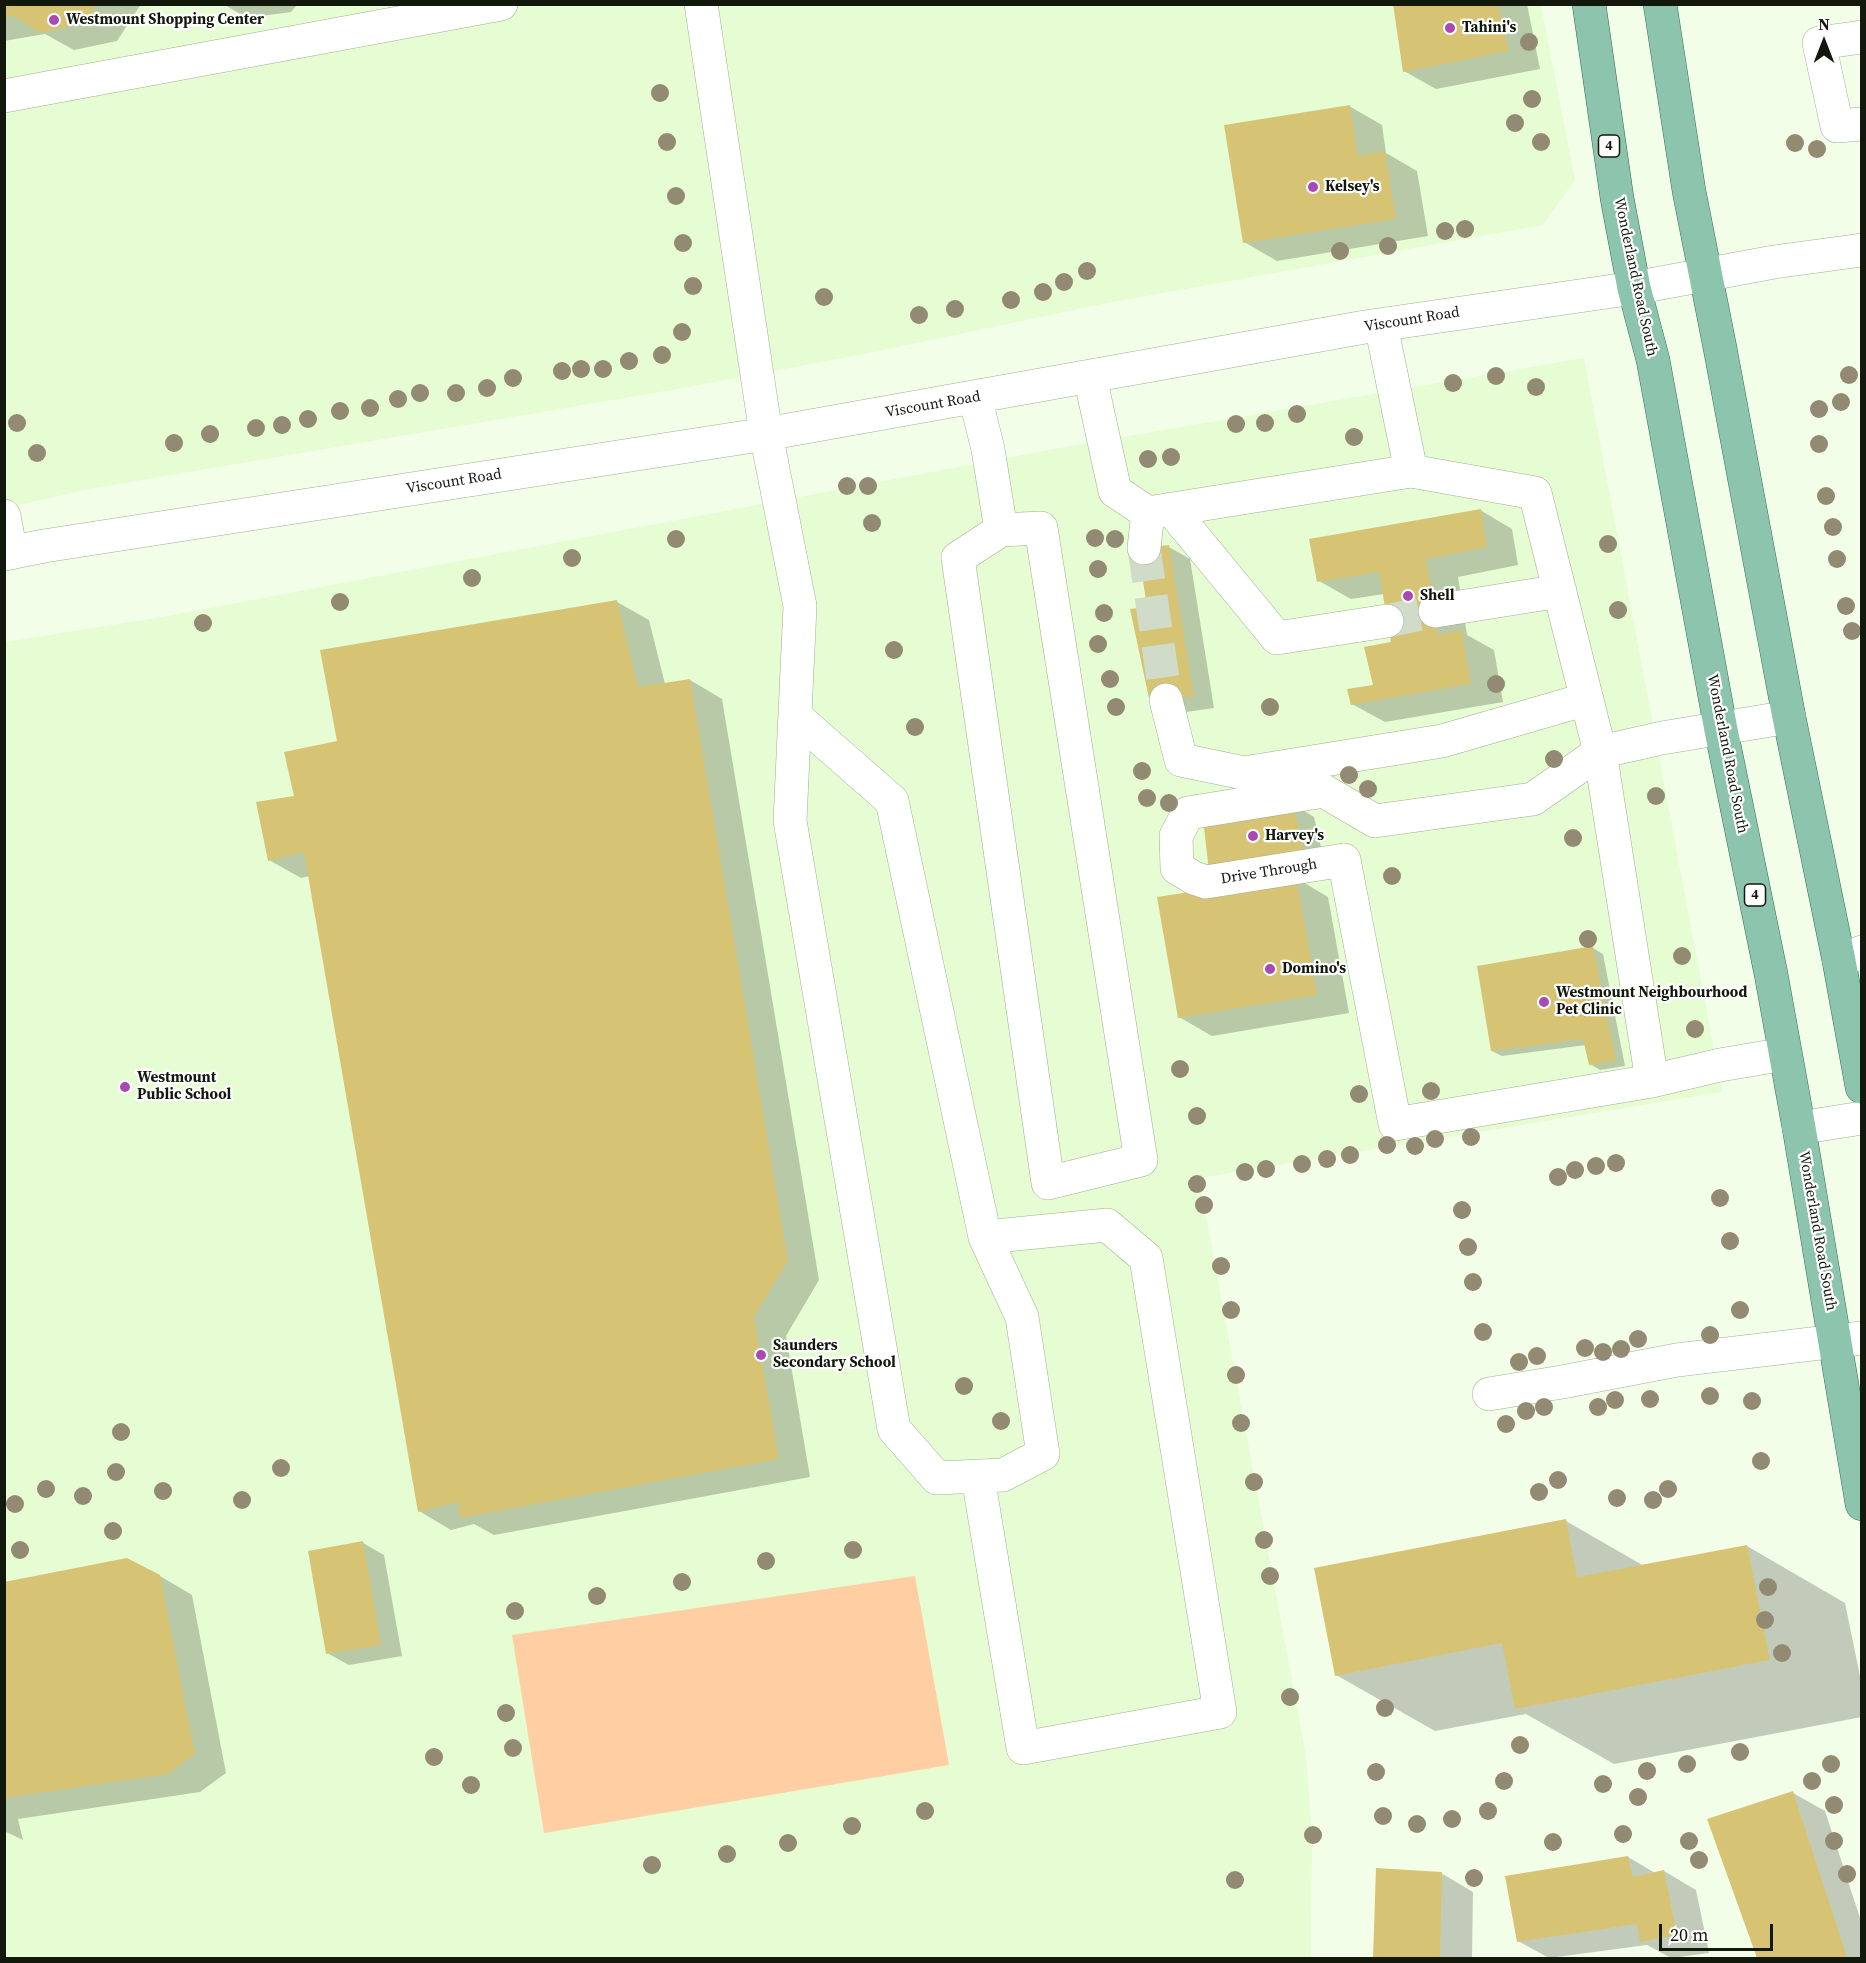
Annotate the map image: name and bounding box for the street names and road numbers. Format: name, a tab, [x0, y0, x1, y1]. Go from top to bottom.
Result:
road number: 4	[1598, 135, 1620, 157]
street label: Wonderland Road South	[1609, 196, 1661, 358]
street label: Viscount Road	[1363, 304, 1461, 336]
street label: Viscount Road	[884, 388, 982, 422]
street label: Viscount Road	[405, 466, 503, 498]
street label: Wonderland Road South	[1703, 673, 1751, 835]
street label: Drive Through	[1220, 856, 1318, 888]
road number: 4	[1744, 884, 1766, 906]
street label: Wonderland Road South	[1794, 1150, 1840, 1312]

